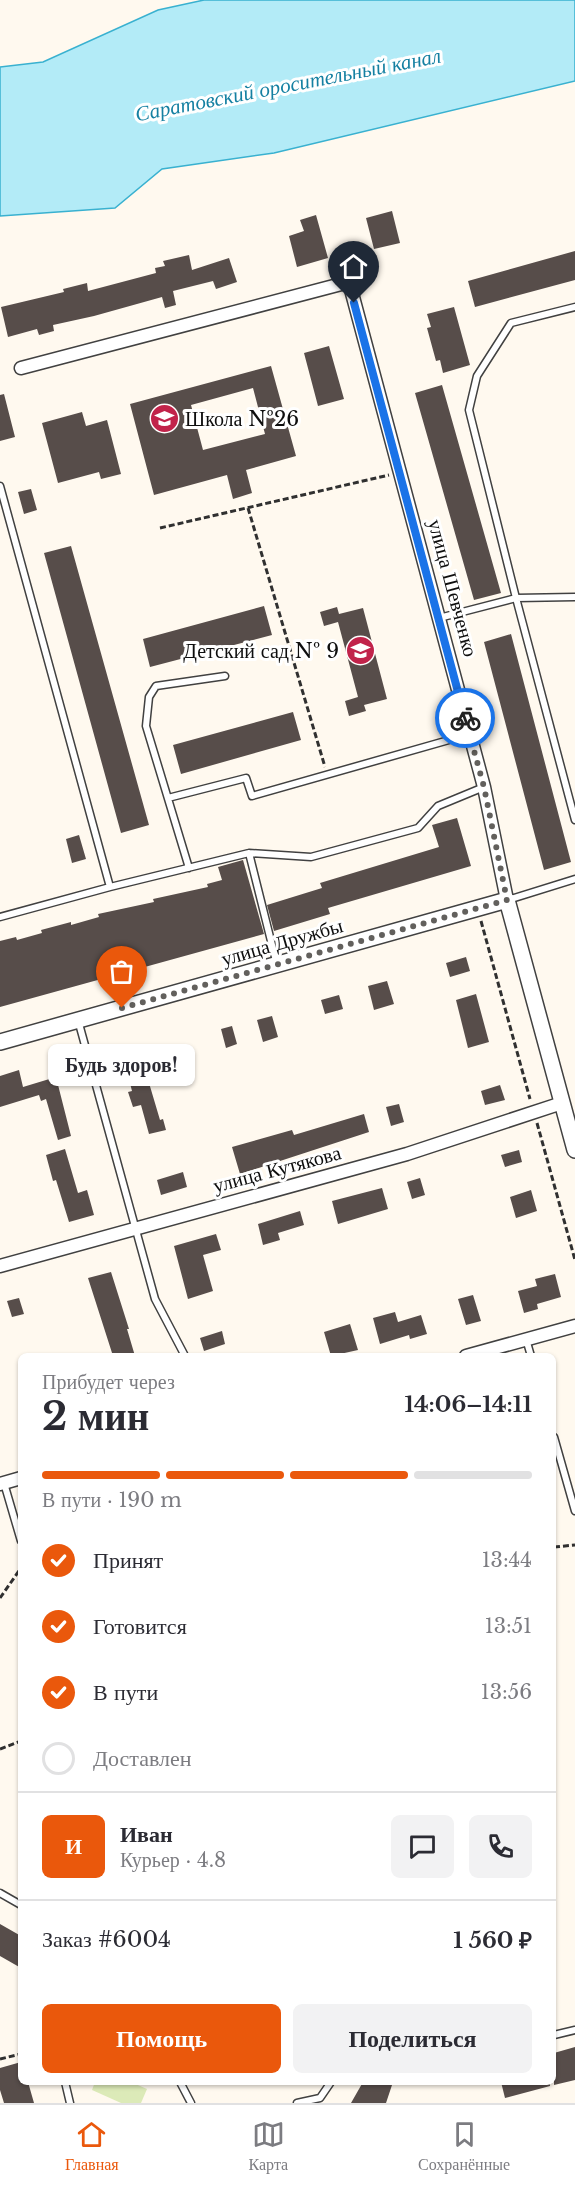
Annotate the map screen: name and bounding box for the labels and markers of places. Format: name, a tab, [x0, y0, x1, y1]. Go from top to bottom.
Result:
pin	[328, 241, 379, 303]
school or university icon: Школа №26	[148, 403, 180, 435]
place label: Школа №26	[185, 407, 299, 431]
school or university icon: Детский сад № 9	[344, 635, 376, 667]
place label: Детский сад № 9	[183, 639, 339, 663]
pin	[96, 946, 147, 1008]
callout: Будь здоров!	[48, 1044, 195, 1086]

